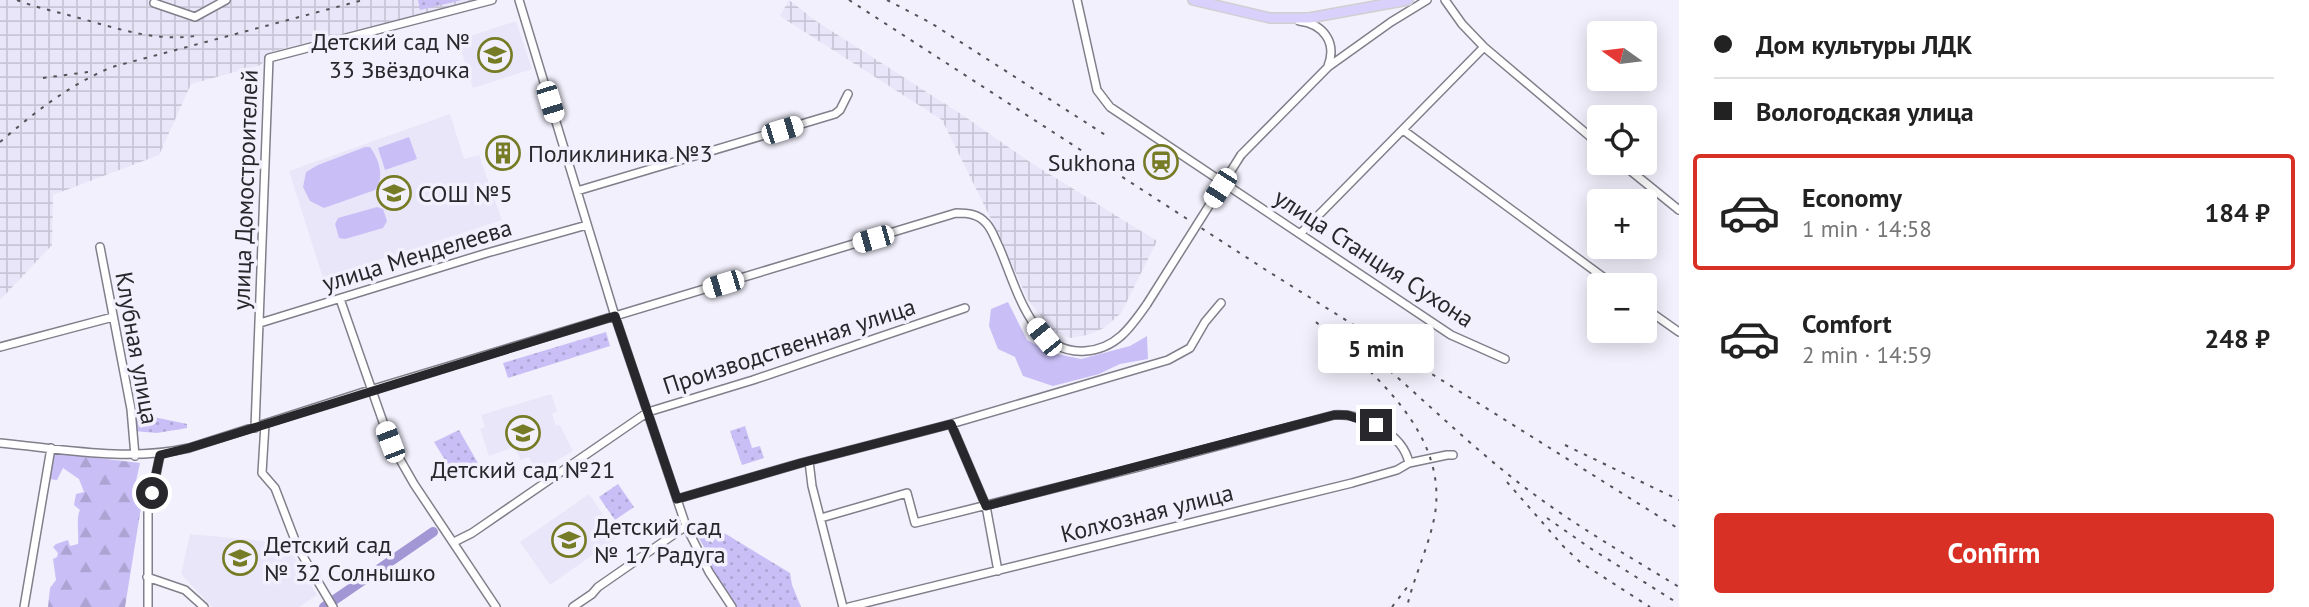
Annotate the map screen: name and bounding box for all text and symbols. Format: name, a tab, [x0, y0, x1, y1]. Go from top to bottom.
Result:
north arrow	[1587, 21, 1657, 91]
map controls	[1587, 21, 1657, 343]
place label: Детский сад № 33 Звёздочка	[312, 26, 470, 85]
text: Дом культуры ЛДК	[1756, 28, 1972, 61]
school or university icon: Детский сад № 33 Звёздочка	[476, 36, 514, 74]
street label: улица Домостроителей	[225, 69, 265, 311]
car	[534, 79, 567, 125]
text: Вологодская улица	[1756, 95, 1974, 128]
button: locate	[1587, 105, 1657, 175]
car	[759, 114, 806, 146]
building icon: Поликлиника №3	[484, 134, 522, 172]
place label: Поликлиника №3	[528, 138, 713, 169]
station icon: Sukhona	[1142, 143, 1180, 181]
place label: Sukhona	[1048, 147, 1136, 178]
car	[1200, 165, 1241, 211]
school or university icon: СОШ №5	[375, 174, 413, 212]
place label: СОШ №5	[418, 178, 513, 209]
icon: car	[1718, 181, 1781, 244]
text: Economy	[1802, 181, 1902, 214]
street label: улица Станция Сухона	[1268, 182, 1480, 334]
button: +	[1587, 189, 1657, 259]
text: 184 ₽	[2204, 196, 2270, 229]
street label: улица Менделеева	[319, 211, 515, 299]
text: 1 min · 14:58	[1802, 214, 1932, 243]
car	[850, 223, 897, 255]
car	[700, 268, 747, 300]
street label: Клубная улица	[108, 269, 166, 427]
button: −	[1587, 273, 1657, 343]
street label: Производственная улица	[659, 290, 919, 402]
icon: car	[1718, 307, 1781, 370]
text: Comfort	[1802, 307, 1892, 340]
car	[1023, 314, 1066, 360]
text: 248 ₽	[2204, 322, 2270, 355]
callout: 5 min	[1318, 324, 1434, 372]
text: 5 min	[1348, 334, 1404, 363]
text: 2 min · 14:59	[1802, 340, 1932, 369]
route end	[1360, 409, 1392, 441]
school or university icon: Детский сад №21	[504, 414, 542, 452]
car	[373, 419, 408, 465]
place label: Детский сад №21	[431, 454, 615, 485]
route start	[136, 477, 168, 509]
street label: Колхозная улица	[1057, 477, 1237, 549]
place label: Детский сад № 17 Радуга	[594, 511, 726, 570]
button: Confirm	[1714, 513, 2274, 593]
school or university icon: Детский сад № 17 Радуга	[550, 521, 588, 559]
place label: Детский сад № 32 Солнышко	[264, 529, 436, 588]
school or university icon: Детский сад № 32 Солнышко	[221, 539, 259, 577]

